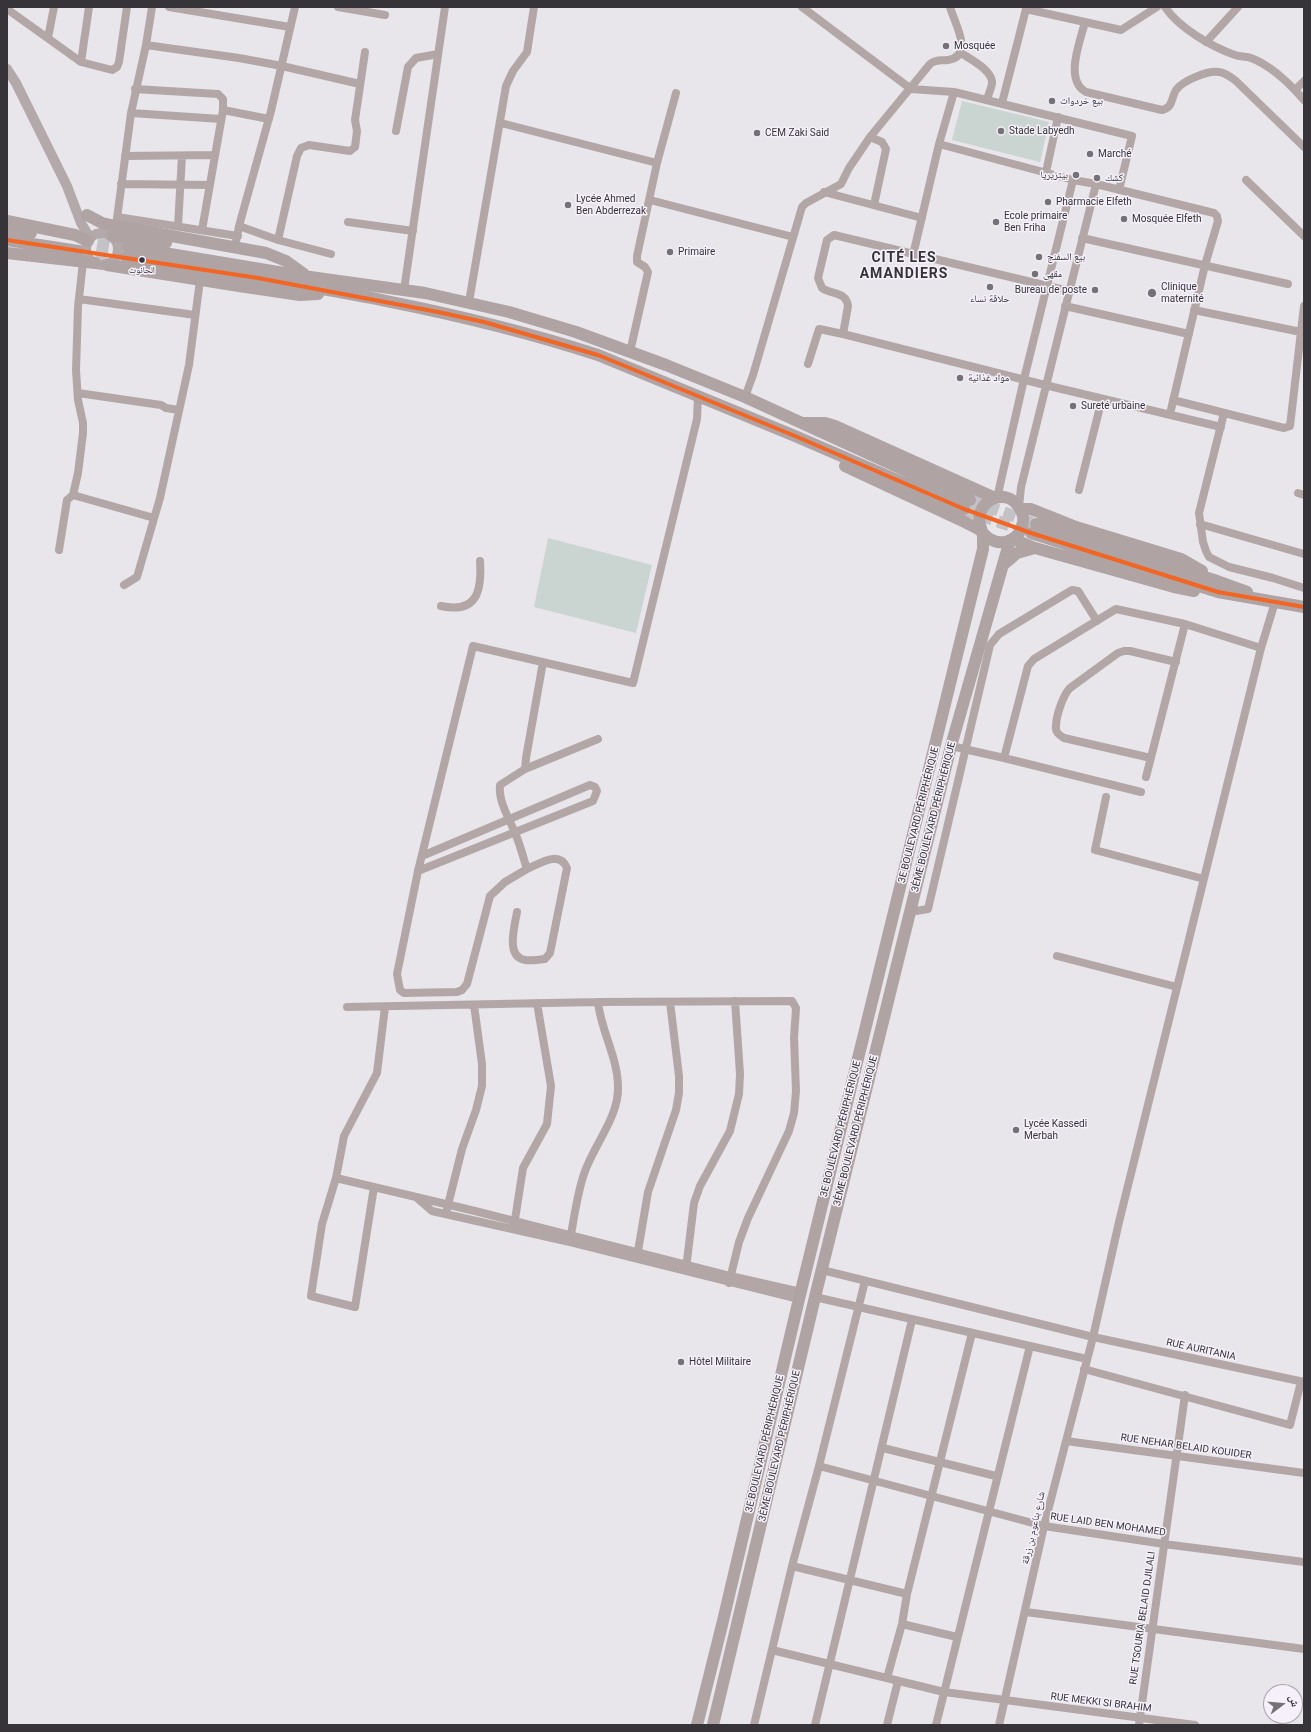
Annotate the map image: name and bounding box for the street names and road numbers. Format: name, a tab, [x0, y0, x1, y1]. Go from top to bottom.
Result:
street label: 3ÈME BOULEVARD PÉRIPHÉRIQUE	[909, 741, 959, 893]
street label: 3E BOULEVARD PÉRIPHÉRIQUE	[896, 746, 942, 884]
street label: 3ÈME BOULEVARD PÉRIPHÉRIQUE	[831, 1055, 881, 1207]
street label: 3E BOULEVARD PÉRIPHÉRIQUE	[818, 1060, 864, 1198]
street label: RUE AURITANIA	[1165, 1337, 1237, 1363]
street label: 3ÈME BOULEVARD PÉRIPHÉRIQUE	[757, 1369, 803, 1523]
street label: 3E BOULEVARD PÉRIPHÉRIQUE	[743, 1374, 787, 1514]
street label: RUE NEHAR BELAID KOUIDER	[1120, 1432, 1252, 1462]
street label: شارع بناعوم بن زرقة	[1020, 1490, 1048, 1566]
street label: RUE LAID BEN MOHAMED	[1050, 1511, 1166, 1539]
street label: RUE TSOURIA BELAID DJILALI	[1128, 1551, 1158, 1685]
street label: RUE MEKKI SI BRAHIM	[1050, 1691, 1152, 1715]

